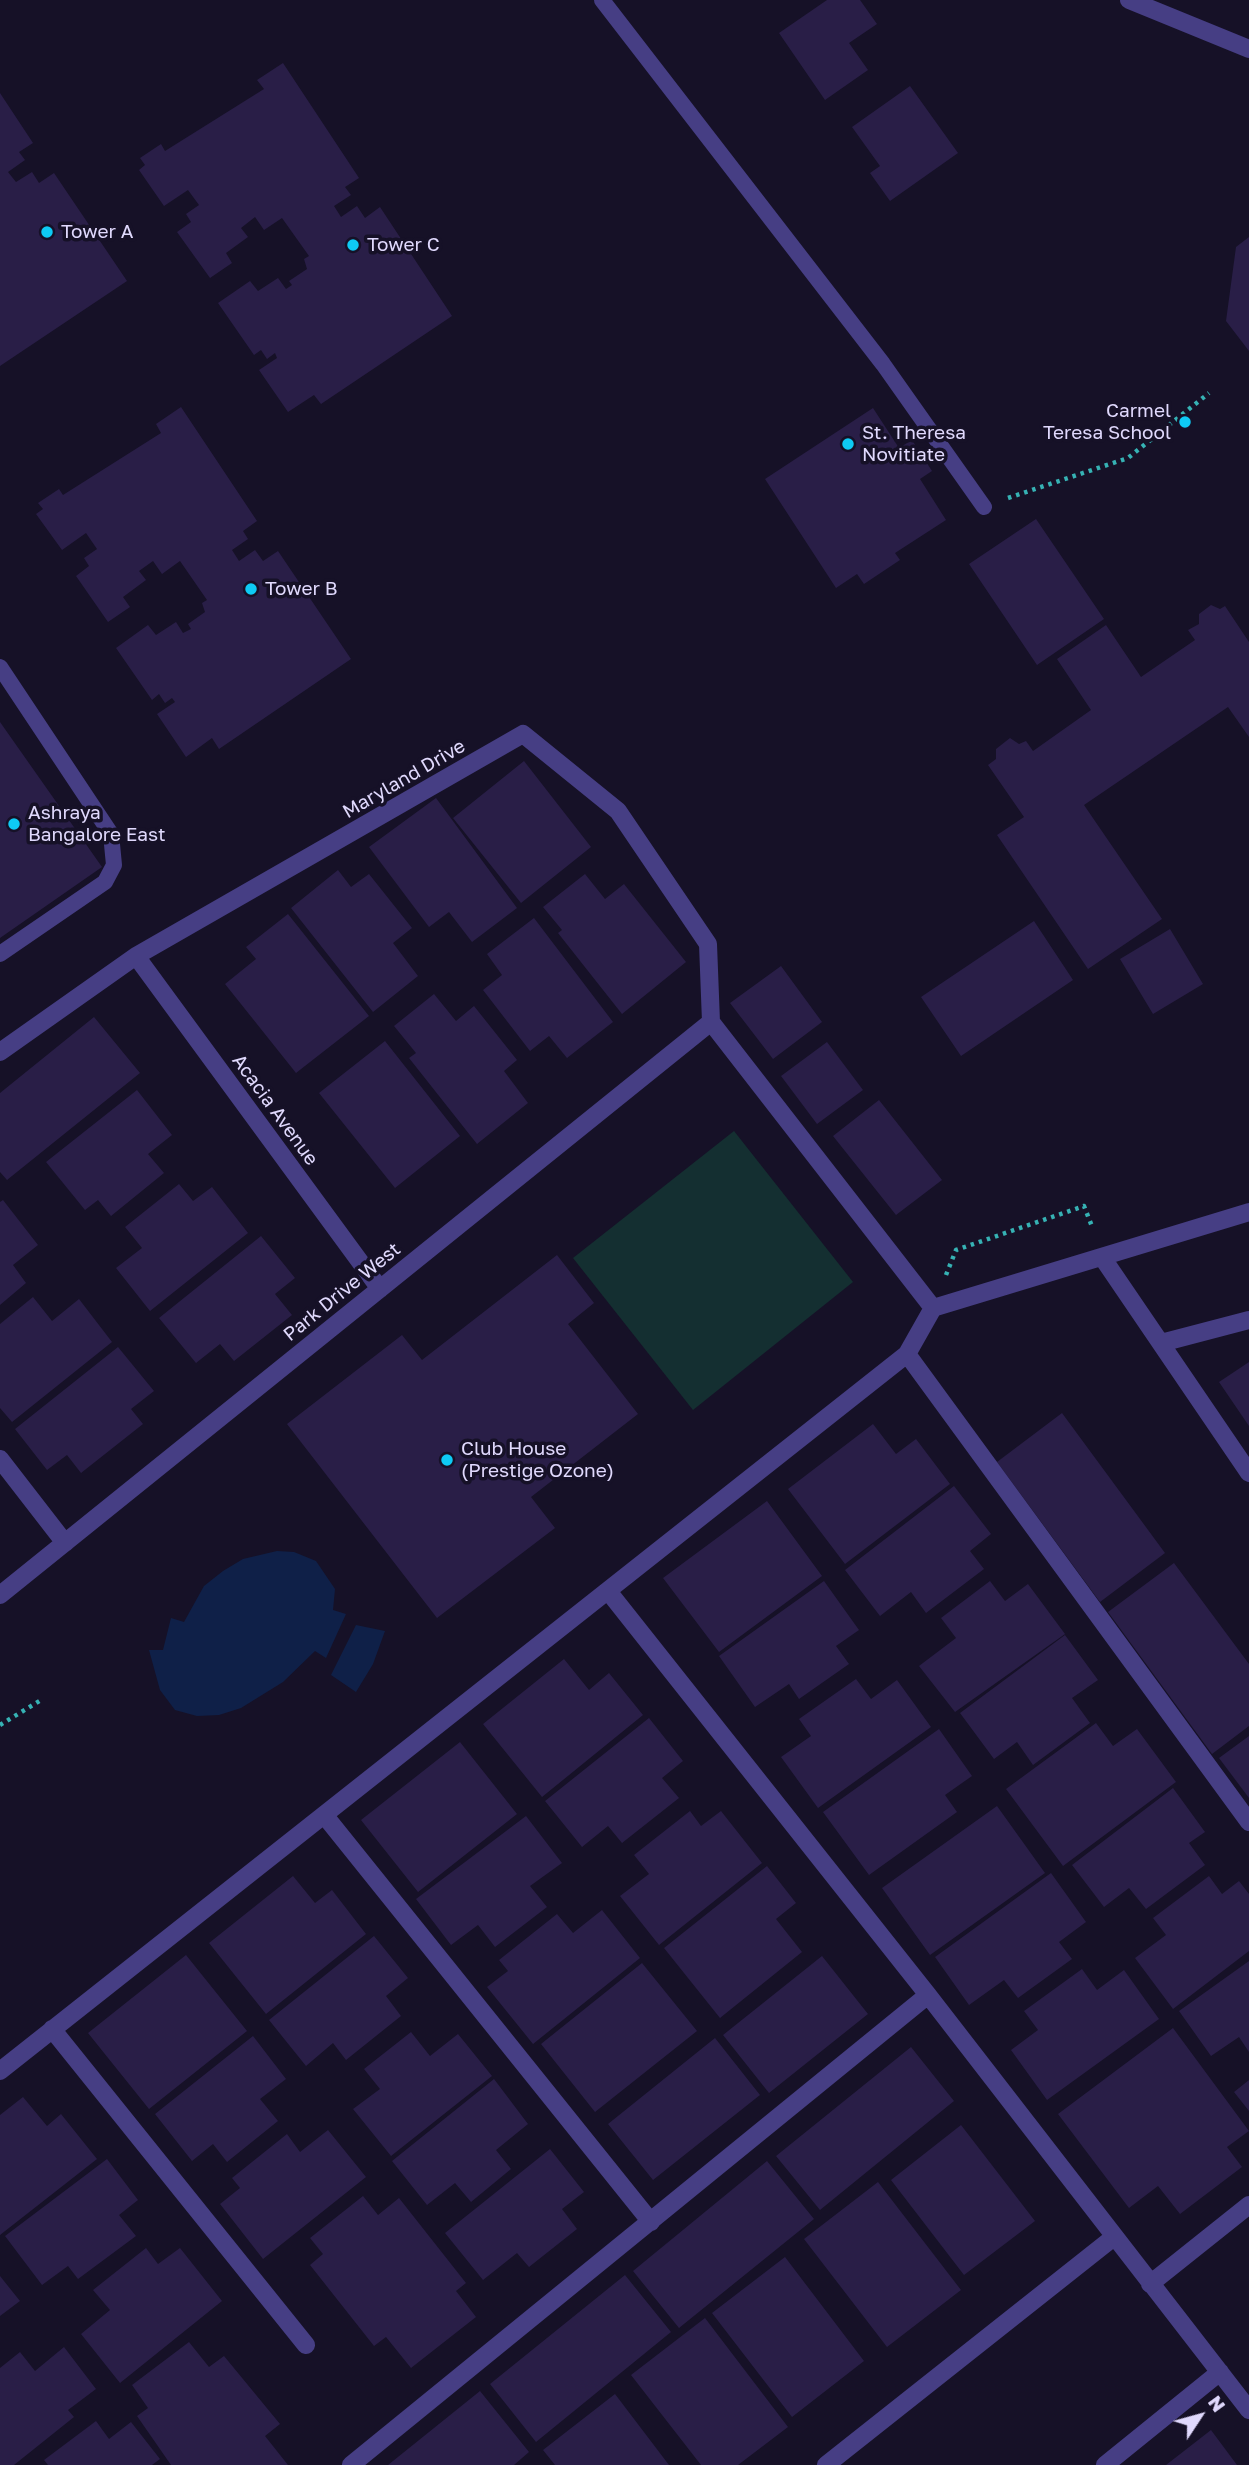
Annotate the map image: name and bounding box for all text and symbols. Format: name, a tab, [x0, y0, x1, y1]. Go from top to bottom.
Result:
place label: Tower A	[61, 221, 133, 243]
marker: Tower A	[39, 224, 55, 240]
place label: Tower C	[367, 234, 440, 256]
marker: Tower C	[345, 237, 361, 253]
place label: Carmel Teresa School	[1043, 400, 1171, 444]
marker: Carmel Teresa School	[1177, 414, 1193, 430]
place label: St. Theresa Novitiate	[862, 422, 966, 466]
marker: St. Theresa Novitiate	[840, 436, 856, 452]
place label: Tower B	[265, 578, 337, 600]
marker: Tower B	[243, 581, 259, 597]
street label: Maryland Drive	[339, 735, 469, 823]
place label: Ashraya Bangalore East	[28, 802, 166, 846]
marker: Ashraya Bangalore East	[6, 816, 22, 832]
street label: Acacia Avenue	[227, 1050, 323, 1170]
street label: Park Drive West	[279, 1238, 405, 1346]
place label: Club House (Prestige Ozone)	[461, 1438, 614, 1482]
marker: Club House (Prestige Ozone)	[439, 1452, 455, 1468]
north arrow	[1165, 2381, 1235, 2451]
text: N	[1204, 2391, 1231, 2416]

